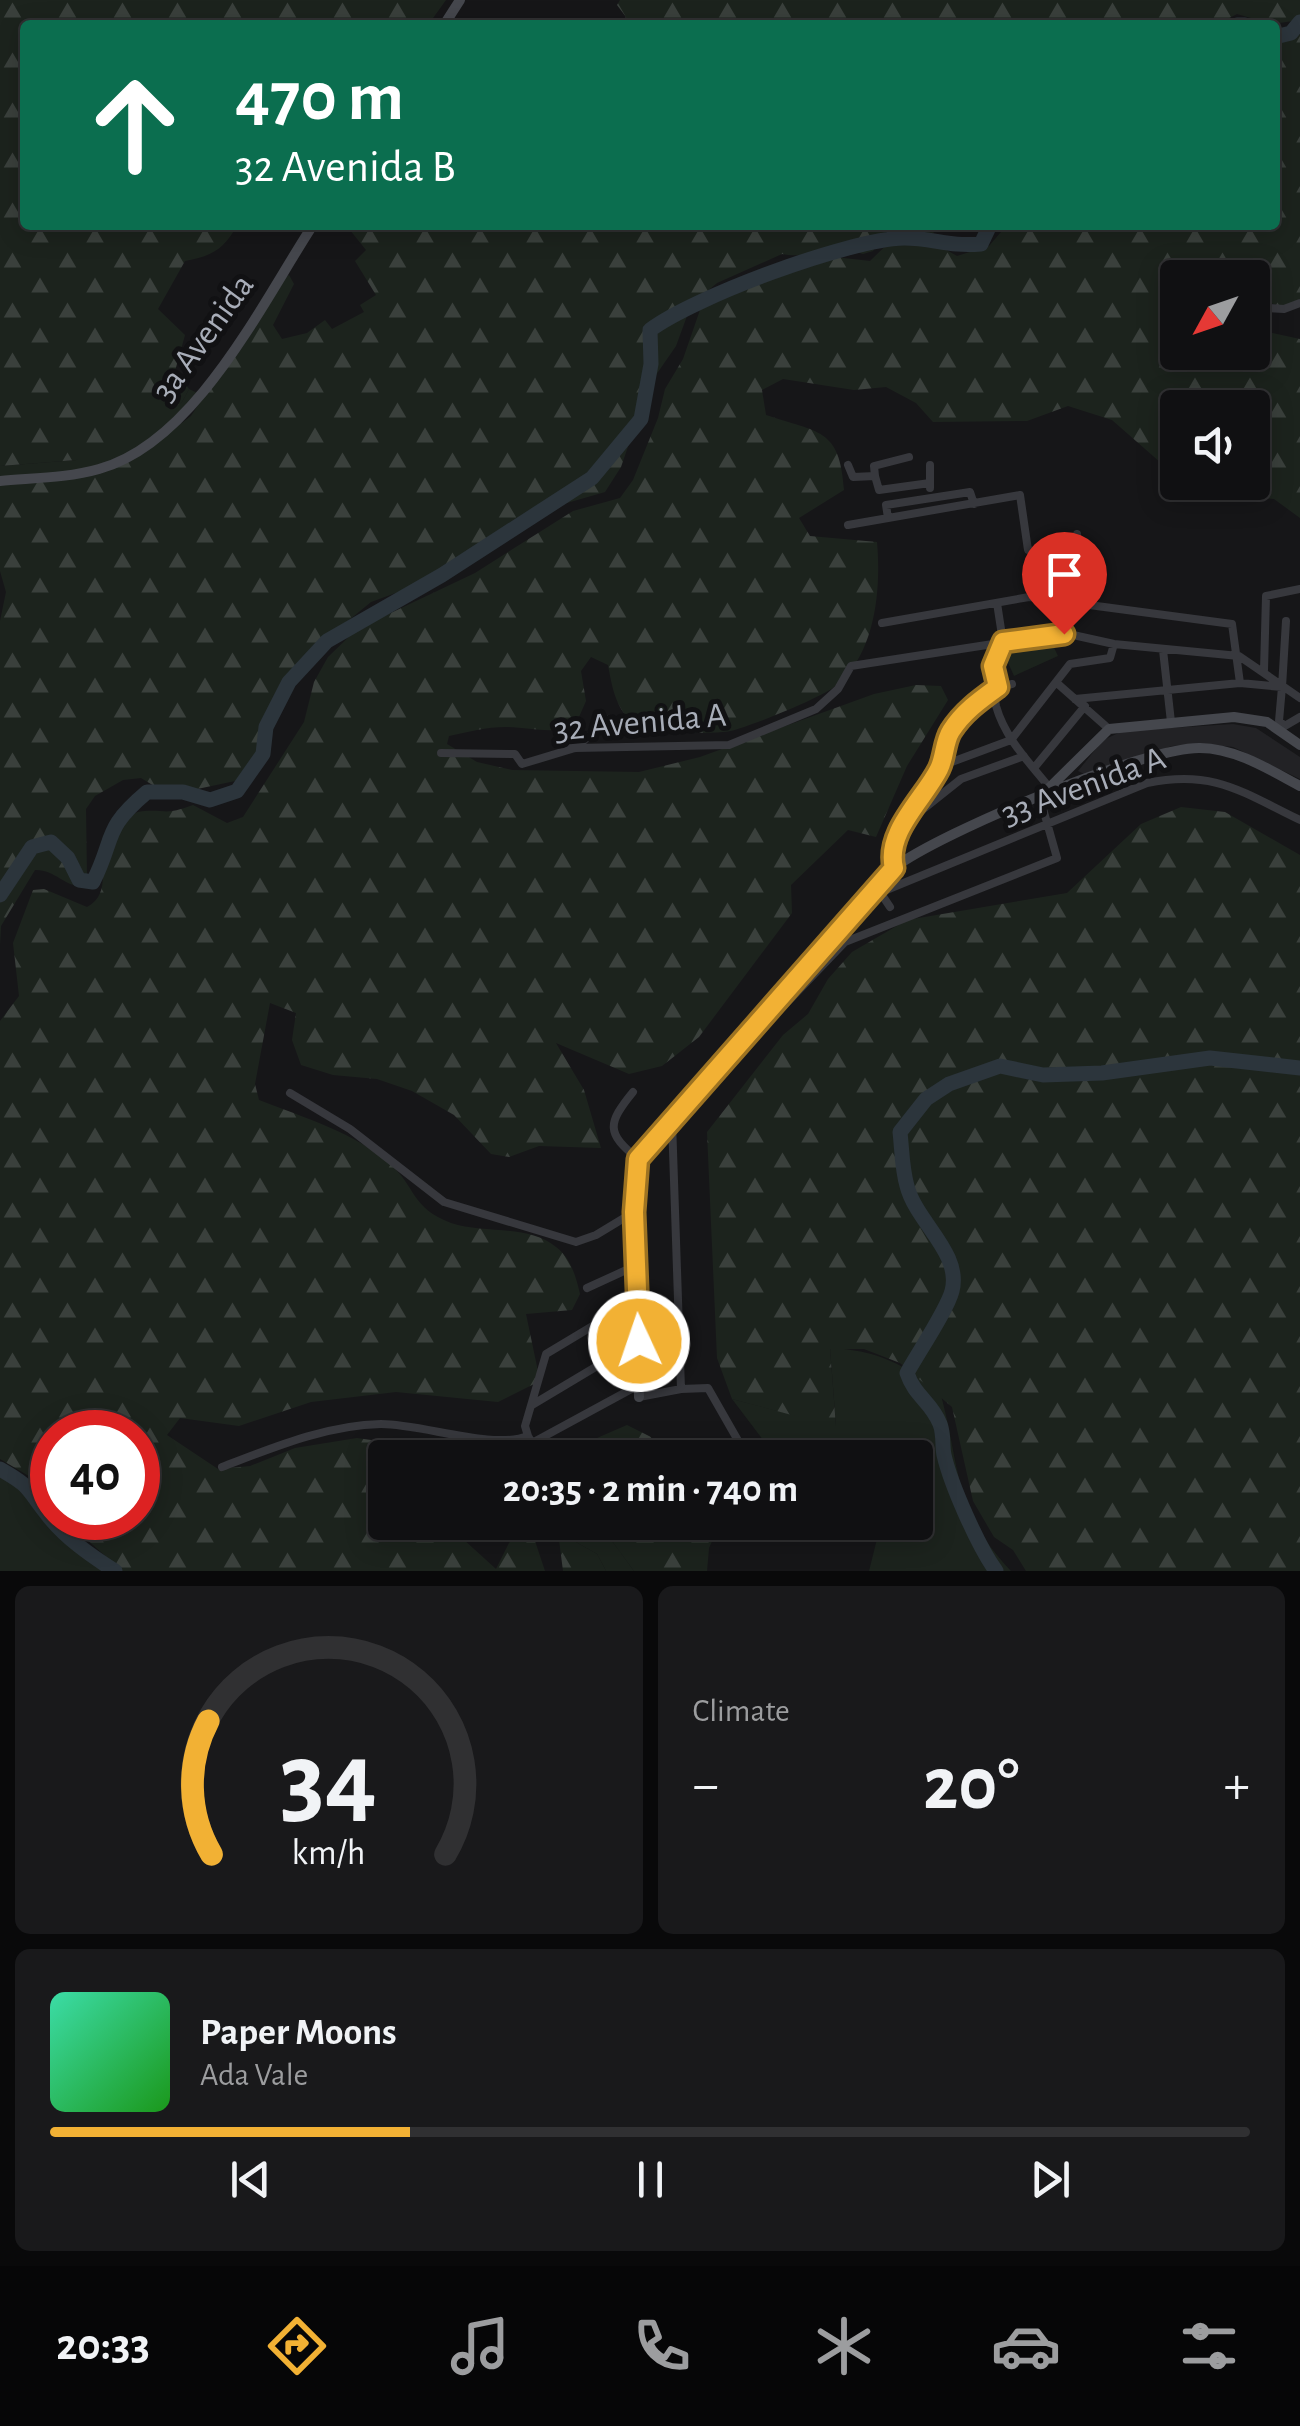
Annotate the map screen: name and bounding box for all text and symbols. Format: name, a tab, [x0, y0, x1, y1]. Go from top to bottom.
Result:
icon: ahead	[70, 60, 200, 190]
text: 470 m	[235, 63, 404, 133]
text: 32 Avenida B	[235, 145, 456, 190]
north arrow	[1160, 260, 1270, 370]
map controls	[1160, 260, 1270, 500]
street label: 3a Avenida	[146, 268, 261, 408]
button: sound	[1160, 390, 1270, 500]
pin	[1022, 532, 1107, 635]
icon: arrive	[1037, 547, 1092, 602]
street label: 32 Avenida A	[552, 698, 728, 747]
street label: 33 Avenida A	[997, 741, 1170, 832]
position arrow	[587, 1289, 691, 1393]
speed limit sign: 40	[30, 1410, 160, 1540]
text: 20:35 · 2 min · 740 m	[503, 1471, 798, 1509]
text: Climate	[693, 1695, 790, 1727]
text: 34	[280, 1729, 377, 1833]
text: 20°	[923, 1748, 1019, 1823]
text: −	[693, 1758, 719, 1813]
text: +	[1224, 1758, 1250, 1813]
text: km/h	[292, 1835, 366, 1871]
text: Paper Moons	[200, 2014, 397, 2052]
text: Ada Vale	[200, 2059, 308, 2091]
icon: previous	[223, 2152, 278, 2207]
icon: pause	[623, 2152, 678, 2207]
icon: next	[1023, 2152, 1078, 2207]
icon: directions	[262, 2311, 332, 2381]
icon: music	[445, 2311, 515, 2381]
icon: phone	[627, 2311, 697, 2381]
icon: climate	[809, 2311, 879, 2381]
icon: car	[991, 2311, 1061, 2381]
icon: filters	[1174, 2311, 1244, 2381]
text: 20:33	[56, 2323, 150, 2368]

